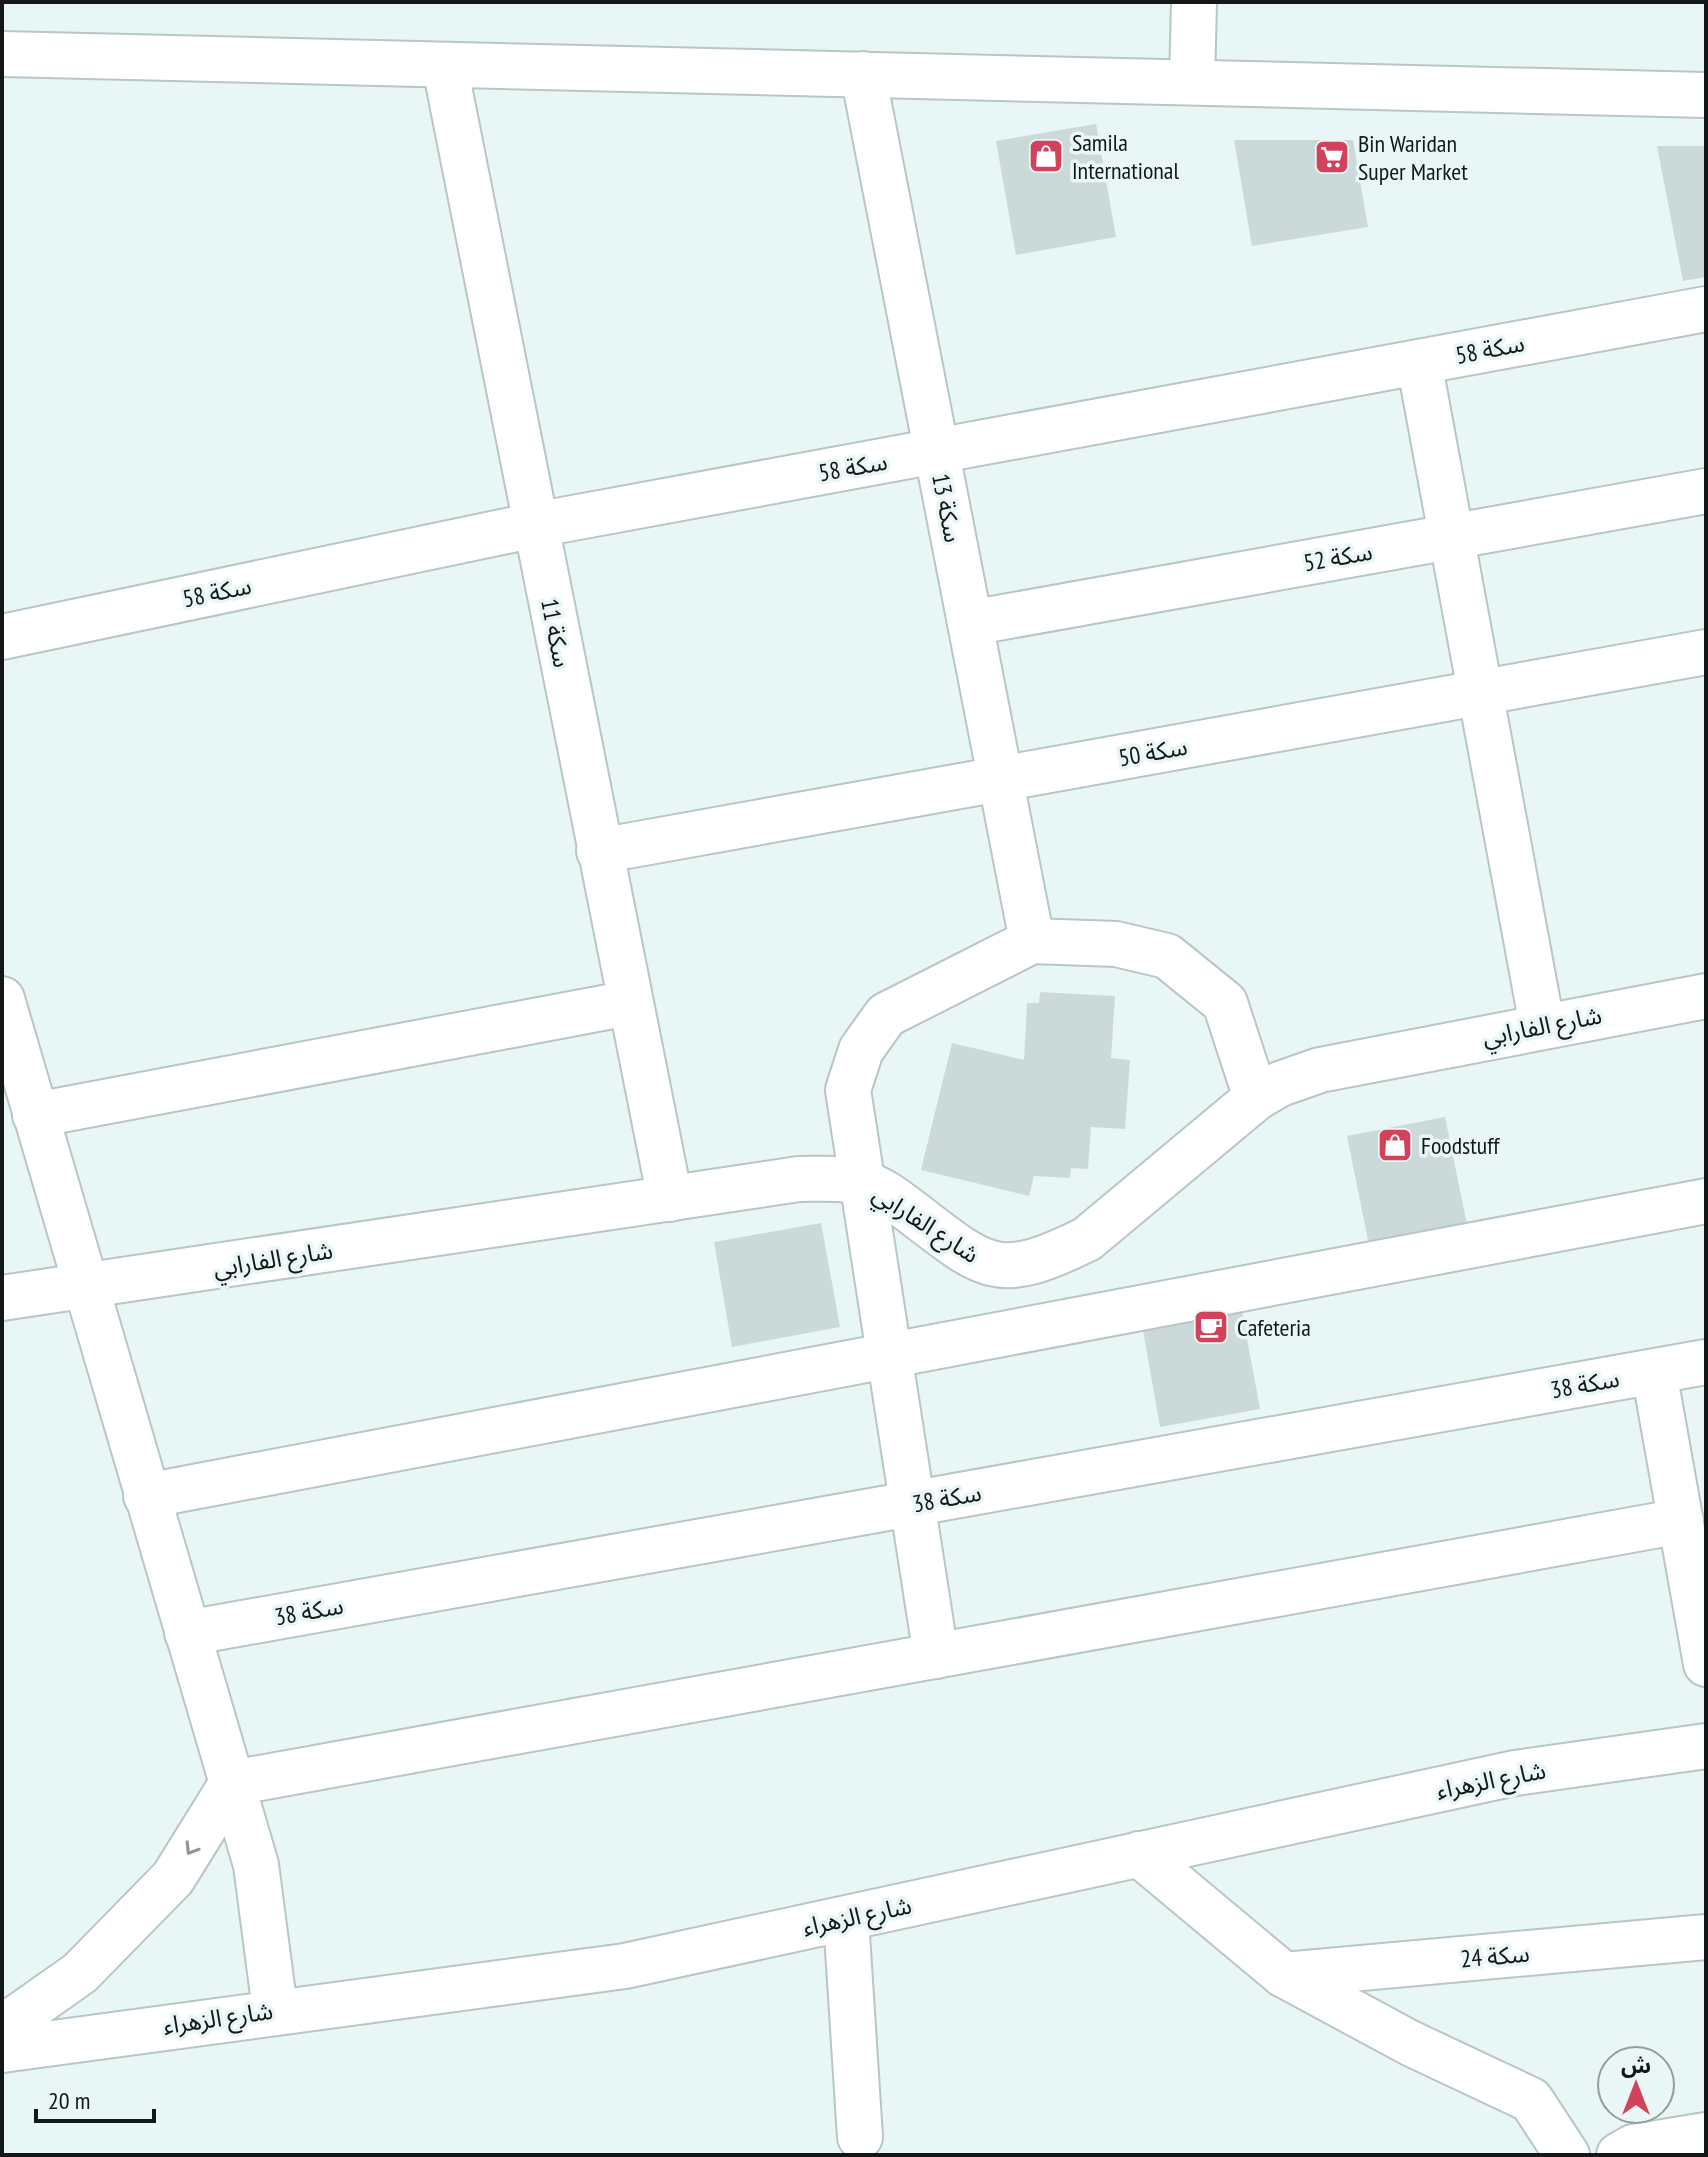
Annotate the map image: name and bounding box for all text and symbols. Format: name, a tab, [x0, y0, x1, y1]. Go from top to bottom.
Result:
place label: Samila International	[1072, 127, 1179, 186]
place label: Bin Waridan Super Market	[1358, 128, 1468, 187]
shop icon: Samila International	[1027, 137, 1065, 175]
supermarket icon: Bin Waridan Super Market	[1313, 138, 1351, 176]
street label: سكة 58	[1453, 327, 1527, 371]
street label: سكة 58	[816, 446, 890, 488]
street label: سكة 13	[925, 471, 969, 545]
street label: سكة 52	[1301, 536, 1375, 578]
street label: سكة 58	[180, 570, 254, 614]
street label: سكة 11	[534, 596, 578, 670]
street label: سكة 50	[1116, 731, 1190, 773]
street label: شارع الفارابي	[1480, 999, 1605, 1056]
shop icon: Foodstuff	[1376, 1126, 1414, 1164]
place label: Foodstuff	[1421, 1130, 1500, 1161]
street label: شارع الفارابي	[865, 1178, 985, 1273]
street label: شارع الفارابي	[211, 1234, 336, 1287]
cafe icon: Cafeteria	[1192, 1308, 1230, 1346]
place label: Cafeteria	[1237, 1312, 1311, 1343]
street label: سكة 38	[1548, 1363, 1622, 1405]
street label: سكة 38	[910, 1477, 984, 1519]
street label: سكة 38	[272, 1590, 346, 1632]
street label: شارع الزهراء	[1434, 1754, 1549, 1808]
one-way arrow	[185, 1840, 200, 1855]
street label: شارع الزهراء	[800, 1889, 915, 1945]
street label: سكة 24	[1459, 1938, 1531, 1974]
street label: شارع الزهراء	[161, 1995, 275, 2043]
north arrow	[1596, 2045, 1676, 2125]
text: ش	[1621, 2051, 1651, 2079]
scale bar	[36, 2073, 154, 2123]
text: 20 m	[48, 2085, 90, 2116]

